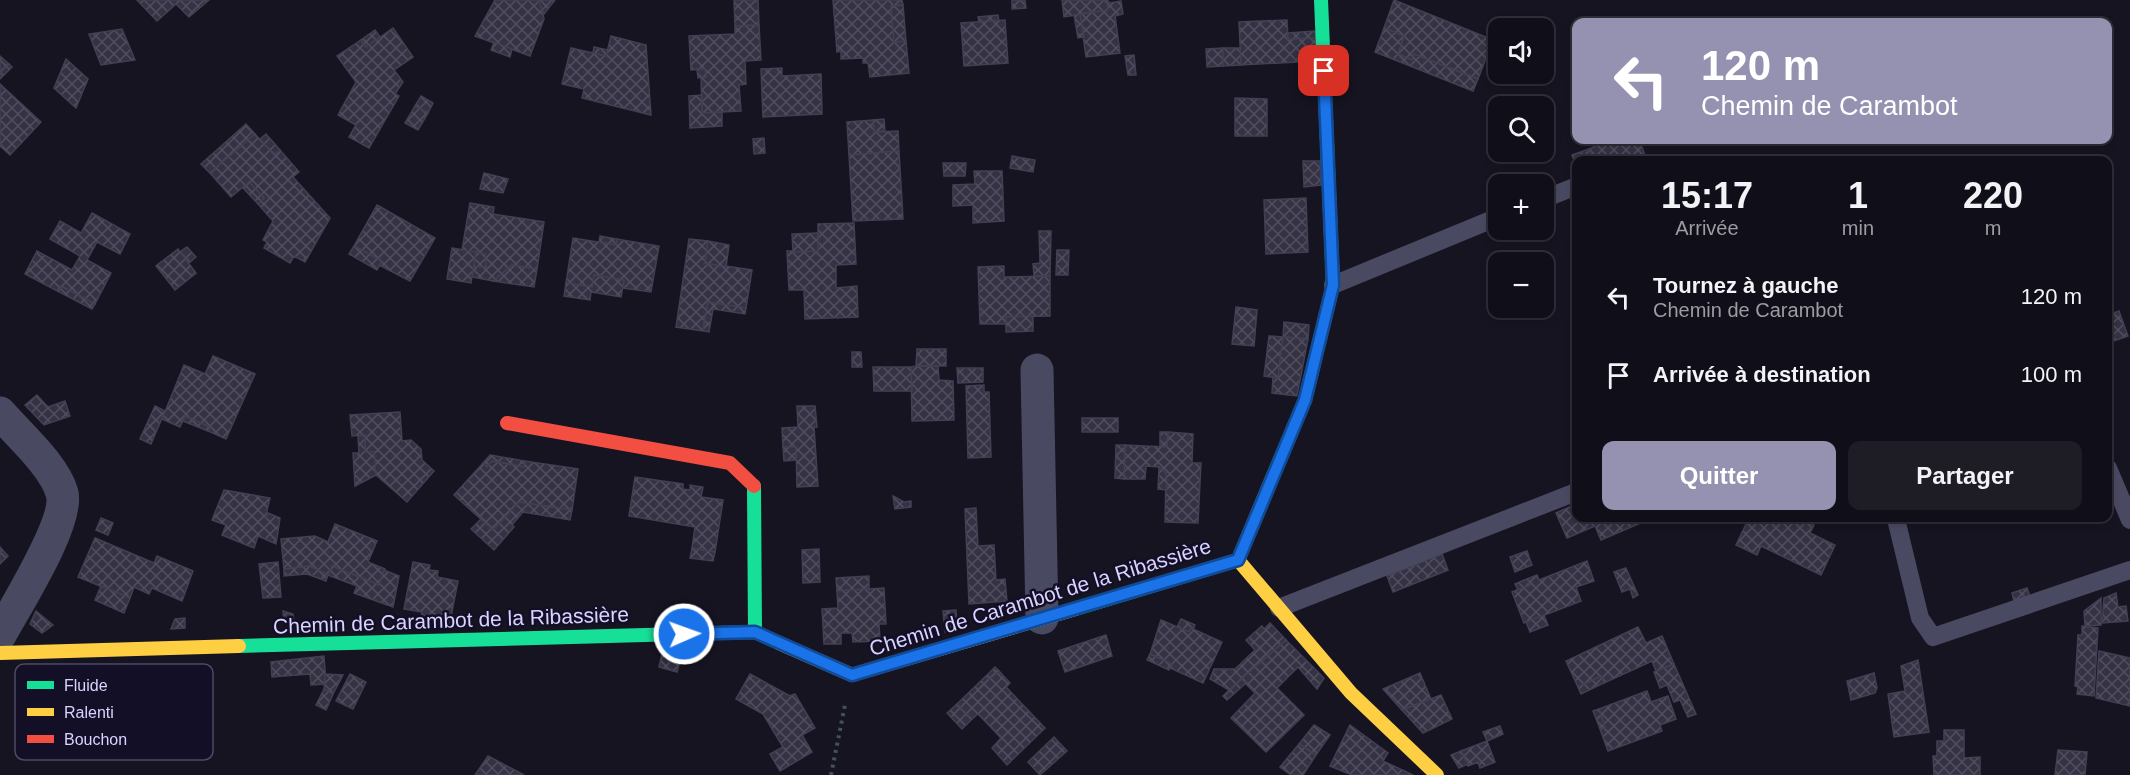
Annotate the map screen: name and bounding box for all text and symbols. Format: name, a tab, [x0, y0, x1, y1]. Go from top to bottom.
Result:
map controls	[1488, 18, 1554, 318]
button: sound	[1488, 18, 1554, 84]
icon: left	[1602, 42, 1680, 120]
text: 120 m	[1701, 42, 1820, 89]
pin	[1298, 45, 1349, 96]
icon: arrive	[1307, 54, 1340, 87]
text: Chemin de Carambot	[1701, 91, 1958, 121]
button: search	[1488, 96, 1554, 162]
button: +	[1488, 174, 1554, 240]
text: 15:17	[1661, 175, 1753, 216]
text: 1	[1848, 175, 1868, 216]
text: 220	[1963, 175, 2023, 216]
text: Arrivée	[1675, 217, 1739, 239]
text: min	[1842, 217, 1874, 239]
text: m	[1985, 217, 2001, 239]
button: −	[1488, 252, 1554, 318]
text: Tournez à gauche	[1653, 273, 1838, 298]
icon: left	[1602, 281, 1635, 314]
text: 120 m	[2021, 284, 2082, 309]
text: Chemin de Carambot	[1653, 299, 1843, 321]
icon: arrive	[1602, 359, 1635, 392]
text: Arrivée à destination	[1653, 362, 1871, 387]
text: 100 m	[2021, 362, 2082, 387]
button: Quitter	[1602, 441, 1836, 510]
button: Partager	[1848, 441, 2082, 510]
street label: Chemin de Carambot de la Ribassière	[866, 534, 1214, 660]
street label: Chemin de Carambot de la Ribassière	[273, 602, 629, 638]
position arrow	[652, 602, 716, 666]
legend	[15, 664, 213, 760]
text: Fluide	[64, 677, 108, 694]
text: Ralenti	[64, 704, 114, 721]
text: Bouchon	[64, 731, 127, 748]

